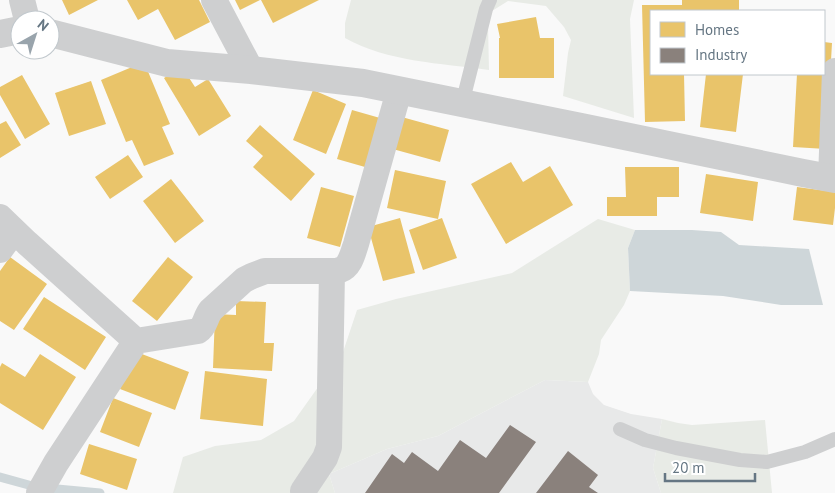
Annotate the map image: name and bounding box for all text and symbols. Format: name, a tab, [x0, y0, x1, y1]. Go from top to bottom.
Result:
north arrow	[10, 10, 60, 60]
legend	[650, 10, 825, 75]
text: N	[34, 15, 52, 35]
text: Homes	[695, 20, 739, 39]
text: Industry	[695, 45, 747, 64]
scale bar	[665, 450, 755, 482]
text: 20 m	[672, 458, 705, 477]

